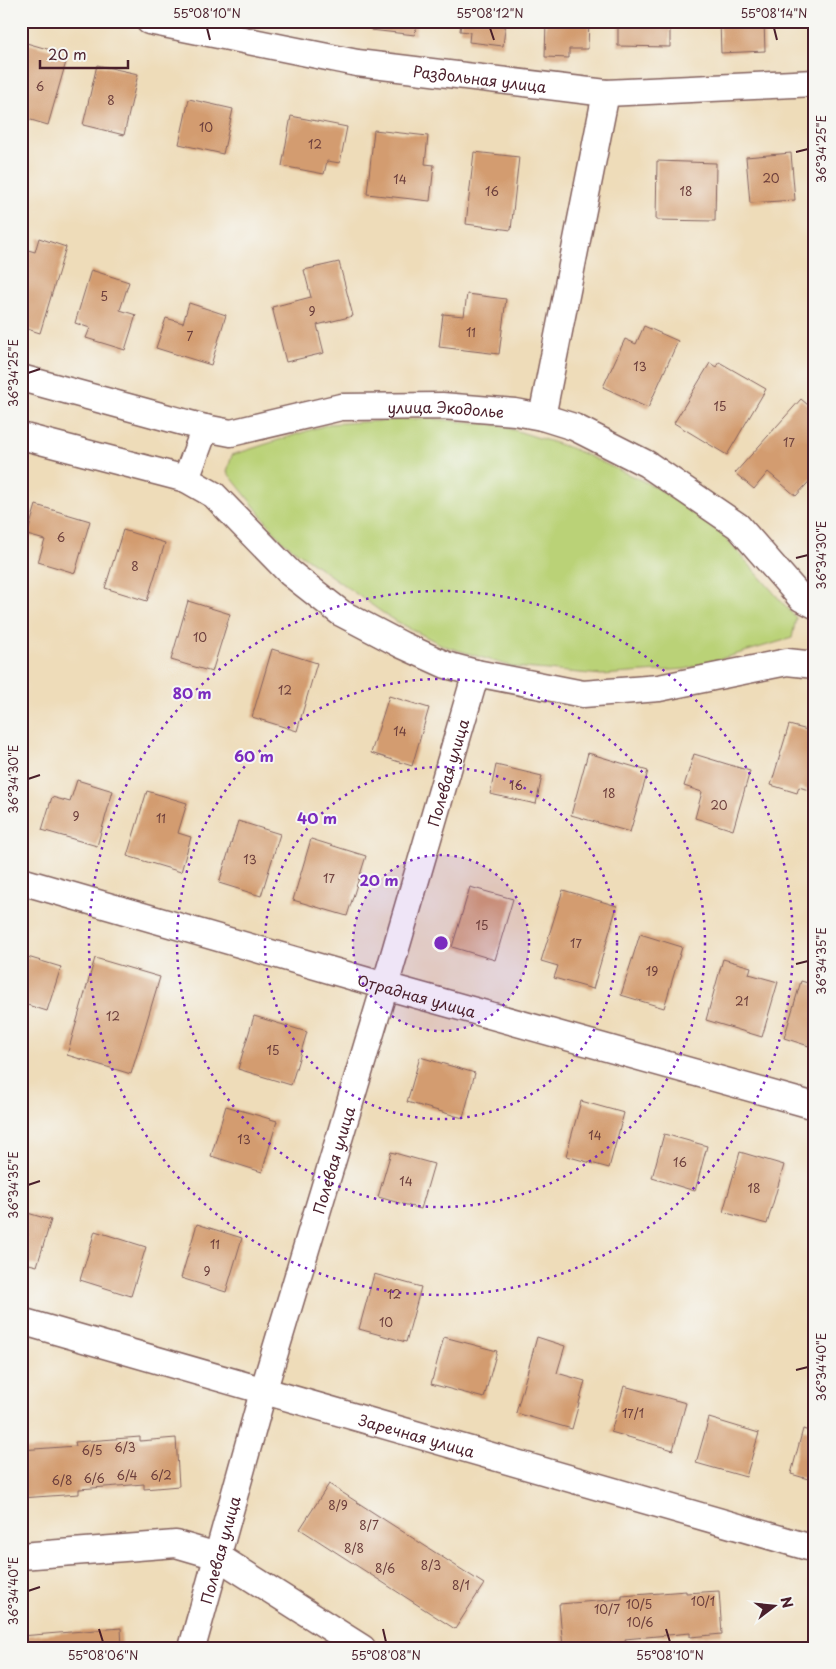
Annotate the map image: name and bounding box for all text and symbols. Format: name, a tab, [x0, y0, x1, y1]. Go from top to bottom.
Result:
text: 55°08'10"N	[173, 4, 241, 22]
text: 55°08'12"N	[456, 4, 524, 22]
text: 55°08'14"N	[741, 4, 808, 22]
scale bar	[40, 38, 128, 70]
text: 20 m	[48, 42, 87, 65]
street label: Раздольная улица	[412, 58, 548, 97]
house number: 6	[36, 77, 44, 95]
house number: 8	[107, 91, 115, 109]
text: 36°34'25"E	[812, 115, 830, 183]
house number: 10	[199, 118, 213, 136]
house number: 12	[308, 135, 322, 153]
house number: 20	[762, 169, 780, 187]
house number: 14	[393, 170, 407, 188]
house number: 16	[485, 182, 499, 200]
house number: 18	[680, 182, 692, 200]
house number: 5	[100, 287, 108, 305]
house number: 9	[308, 302, 316, 320]
house number: 11	[466, 323, 476, 341]
house number: 7	[187, 327, 194, 345]
text: 36°34'25"E	[4, 339, 22, 407]
house number: 13	[633, 357, 647, 375]
street label: улица Экодолье	[387, 394, 505, 423]
house number: 15	[713, 397, 727, 415]
house number: 17	[783, 433, 795, 451]
text: 36°34'30"E	[812, 521, 830, 589]
house number: 6	[57, 528, 65, 546]
house number: 8	[131, 557, 139, 575]
house number: 10	[193, 628, 207, 646]
text: 80 m	[172, 681, 212, 704]
house number: 12	[278, 681, 292, 699]
street label: Полевая улица	[421, 715, 474, 829]
house number: 14	[393, 722, 407, 740]
text: 60 m	[234, 744, 274, 767]
text: 36°34'30"E	[4, 745, 22, 813]
house number: 16	[509, 776, 523, 794]
house number: 18	[603, 784, 615, 802]
house number: 20	[710, 796, 728, 814]
text: 40 m	[297, 806, 337, 829]
house number: 9	[72, 807, 80, 825]
house number: 11	[156, 809, 166, 827]
house number: 13	[243, 850, 257, 868]
text: 20 m	[360, 868, 398, 891]
house number: 17	[323, 869, 335, 887]
house number: 15	[475, 916, 489, 934]
text: 36°34'35"E	[812, 927, 830, 995]
centre of rings	[432, 934, 450, 952]
house number: 17	[570, 934, 582, 952]
house number: 19	[646, 962, 658, 980]
street label: Отрадная улица	[355, 967, 479, 1023]
house number: 21	[735, 992, 749, 1010]
house number: 12	[106, 1007, 120, 1025]
house number: 15	[266, 1041, 280, 1059]
street label: Полевая улица	[306, 1103, 360, 1216]
house number: 14	[588, 1126, 602, 1144]
house number: 13	[237, 1130, 251, 1148]
text: 36°34'35"E	[4, 1151, 22, 1219]
house number: 16	[673, 1153, 687, 1171]
house number: 14	[399, 1172, 413, 1190]
house number: 18	[748, 1179, 760, 1197]
house number: 11	[210, 1235, 220, 1253]
house number: 9	[203, 1262, 211, 1280]
house number: 12	[387, 1285, 401, 1303]
house number: 10	[379, 1313, 393, 1331]
text: 36°34'40"E	[812, 1333, 830, 1401]
house number: 17/1	[622, 1404, 644, 1422]
street label: Заречная улица	[356, 1407, 478, 1462]
house number: 6/3	[114, 1438, 136, 1456]
house number: 6/5	[81, 1441, 103, 1459]
house number: 6/4	[117, 1466, 138, 1484]
house number: 6/2	[150, 1466, 172, 1484]
house number: 6/6	[83, 1469, 105, 1487]
house number: 6/8	[52, 1471, 72, 1489]
street label: Полевая улица	[193, 1493, 245, 1606]
house number: 8/9	[328, 1496, 348, 1514]
house number: 8/7	[359, 1516, 379, 1534]
house number: 8/8	[344, 1539, 364, 1557]
house number: 8/3	[421, 1556, 441, 1574]
text: 36°34'40"E	[4, 1557, 22, 1625]
house number: 8/6	[375, 1559, 395, 1577]
house number: 8/1	[452, 1576, 470, 1594]
north arrow	[748, 1582, 798, 1632]
house number: 10/1	[691, 1592, 715, 1610]
text: N	[775, 1594, 799, 1611]
house number: 10/5	[626, 1595, 652, 1613]
house number: 10/7	[594, 1600, 620, 1618]
house number: 10/6	[627, 1613, 653, 1631]
text: 55°08'06"N	[68, 1646, 138, 1664]
text: 55°08'08"N	[351, 1646, 421, 1664]
text: 55°08'10"N	[636, 1646, 704, 1664]

